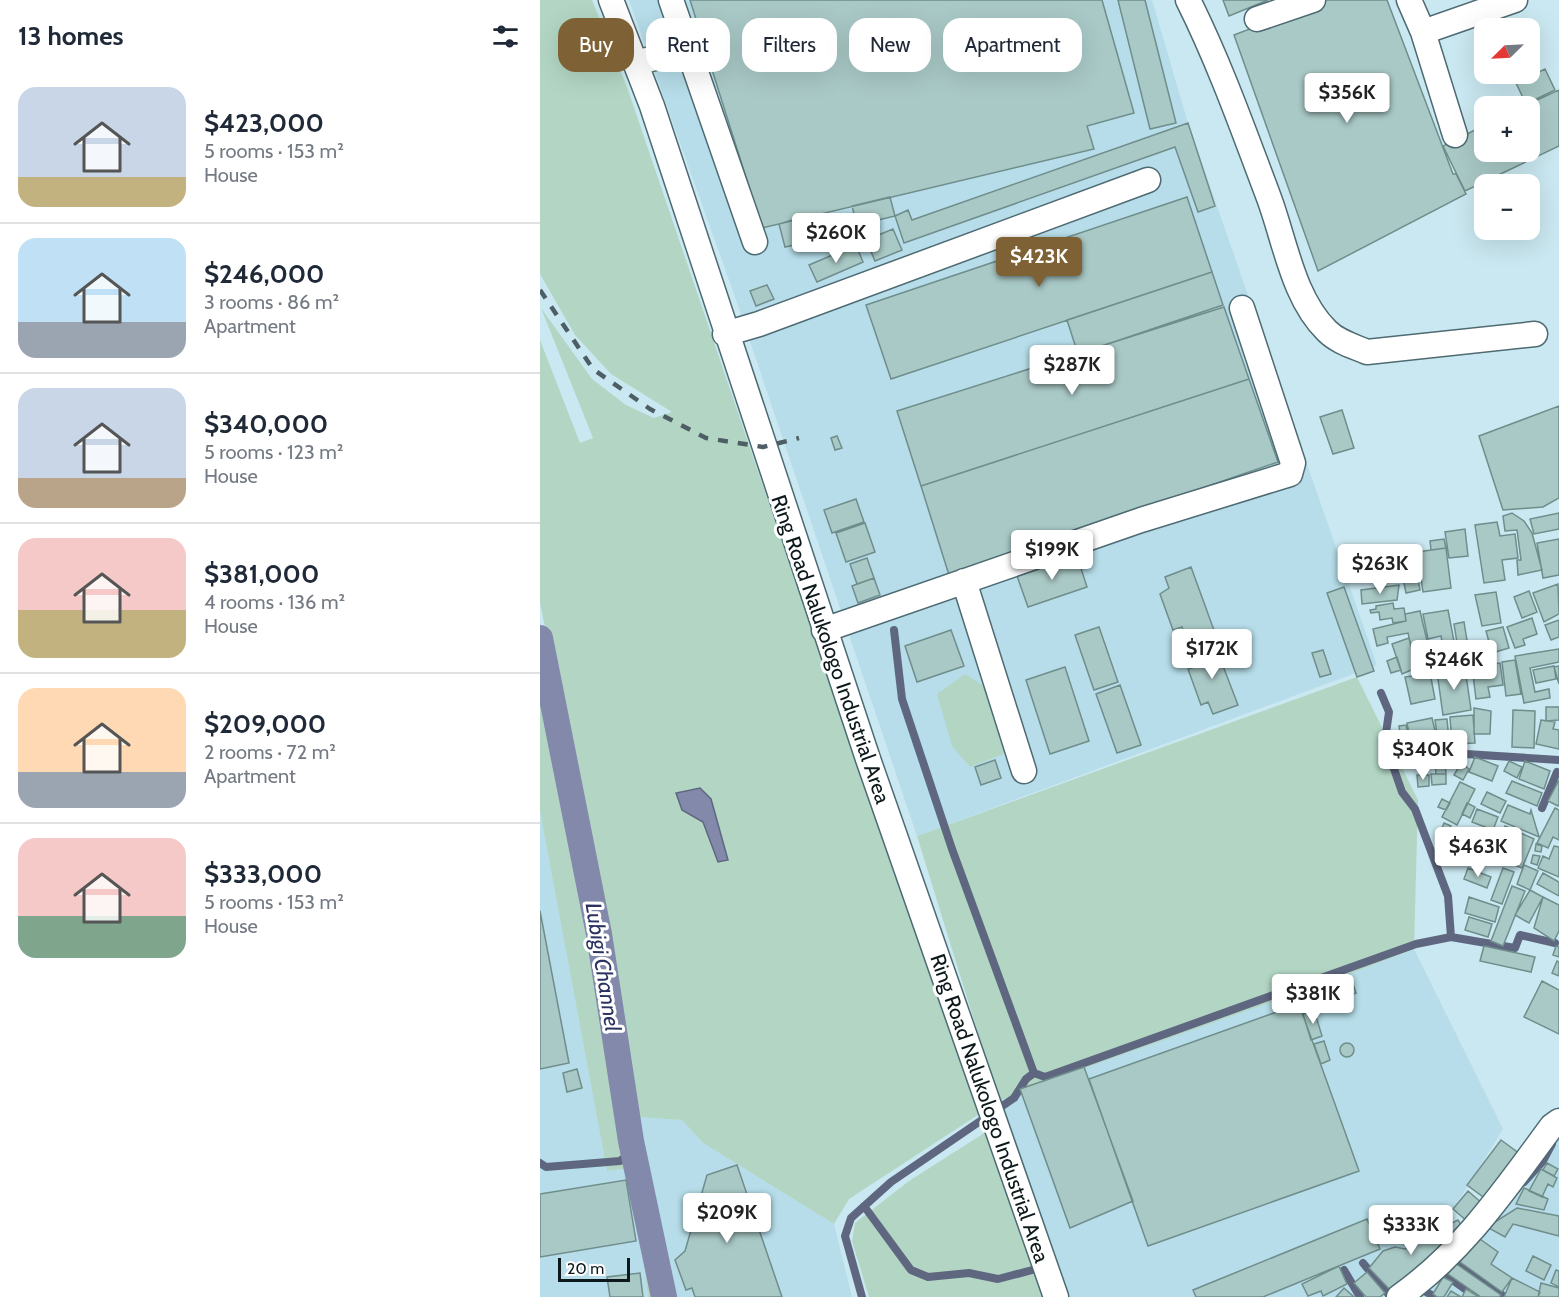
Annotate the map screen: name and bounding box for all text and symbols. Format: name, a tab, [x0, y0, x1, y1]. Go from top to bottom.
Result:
chip: Buy	[558, 18, 634, 72]
chip: Rent	[646, 18, 730, 72]
chip: Filters	[742, 18, 837, 72]
chip: New	[849, 18, 931, 72]
chip: Apartment	[943, 18, 1082, 72]
north arrow	[1474, 18, 1540, 84]
map controls	[1474, 18, 1540, 240]
text: 13 homes	[18, 20, 124, 52]
icon: filters	[489, 20, 522, 53]
pin: $356K	[1305, 73, 1389, 124]
text: $356K	[1319, 80, 1375, 104]
button: +	[1474, 96, 1540, 162]
text: $423,000	[204, 107, 324, 139]
icon: home	[66, 111, 138, 183]
text: 5 rooms · 153 m²	[204, 139, 344, 163]
text: House	[204, 163, 258, 187]
button: −	[1474, 174, 1540, 240]
pin: $260K	[794, 213, 878, 264]
text: $260K	[806, 220, 866, 244]
pin: $423K	[997, 237, 1081, 288]
text: $423K	[1010, 244, 1068, 268]
text: $246,000	[204, 258, 324, 290]
icon: home	[66, 262, 138, 334]
text: 3 rooms · 86 m²	[204, 290, 339, 314]
text: Apartment	[204, 314, 296, 338]
pin: $287K	[1030, 345, 1114, 396]
text: $287K	[1044, 352, 1101, 376]
text: $340,000	[204, 408, 328, 440]
icon: home	[66, 412, 138, 484]
text: 5 rooms · 123 m²	[204, 440, 343, 464]
text: House	[204, 464, 258, 488]
street label: Ring Road Nalukologo Industrial Area	[766, 491, 896, 807]
pin: $199K	[1010, 530, 1094, 581]
text: $199K	[1025, 537, 1079, 561]
pin: $263K	[1338, 544, 1422, 595]
text: $263K	[1352, 551, 1408, 575]
text: $381,000	[204, 558, 319, 590]
icon: home	[66, 562, 138, 634]
text: 4 rooms · 136 m²	[204, 590, 345, 614]
text: House	[204, 614, 258, 638]
pin: $172K	[1170, 629, 1254, 680]
text: $172K	[1186, 636, 1238, 660]
pin: $246K	[1412, 640, 1496, 691]
text: $246K	[1425, 647, 1483, 671]
text: $209,000	[204, 708, 326, 740]
icon: home	[66, 712, 138, 784]
pin: $340K	[1381, 730, 1465, 781]
text: $340K	[1392, 737, 1454, 761]
text: 2 rooms · 72 m²	[204, 740, 336, 764]
text: Apartment	[204, 764, 296, 788]
pin: $463K	[1436, 827, 1520, 878]
text: $463K	[1449, 834, 1507, 858]
text: $333,000	[204, 858, 322, 890]
icon: home	[66, 862, 138, 934]
text: 5 rooms · 153 m²	[204, 890, 344, 914]
water label: Lubigi Channel	[580, 901, 627, 1034]
text: House	[204, 914, 258, 938]
street label: Ring Road Nalukologo Industrial Area	[925, 950, 1055, 1266]
pin: $381K	[1271, 974, 1355, 1025]
text: $381K	[1286, 981, 1340, 1005]
pin: $209K	[685, 1193, 769, 1244]
text: $209K	[697, 1200, 757, 1224]
pin: $333K	[1369, 1205, 1453, 1256]
text: $333K	[1383, 1212, 1439, 1236]
scale bar	[558, 1255, 630, 1282]
text: 20 m	[567, 1259, 604, 1278]

